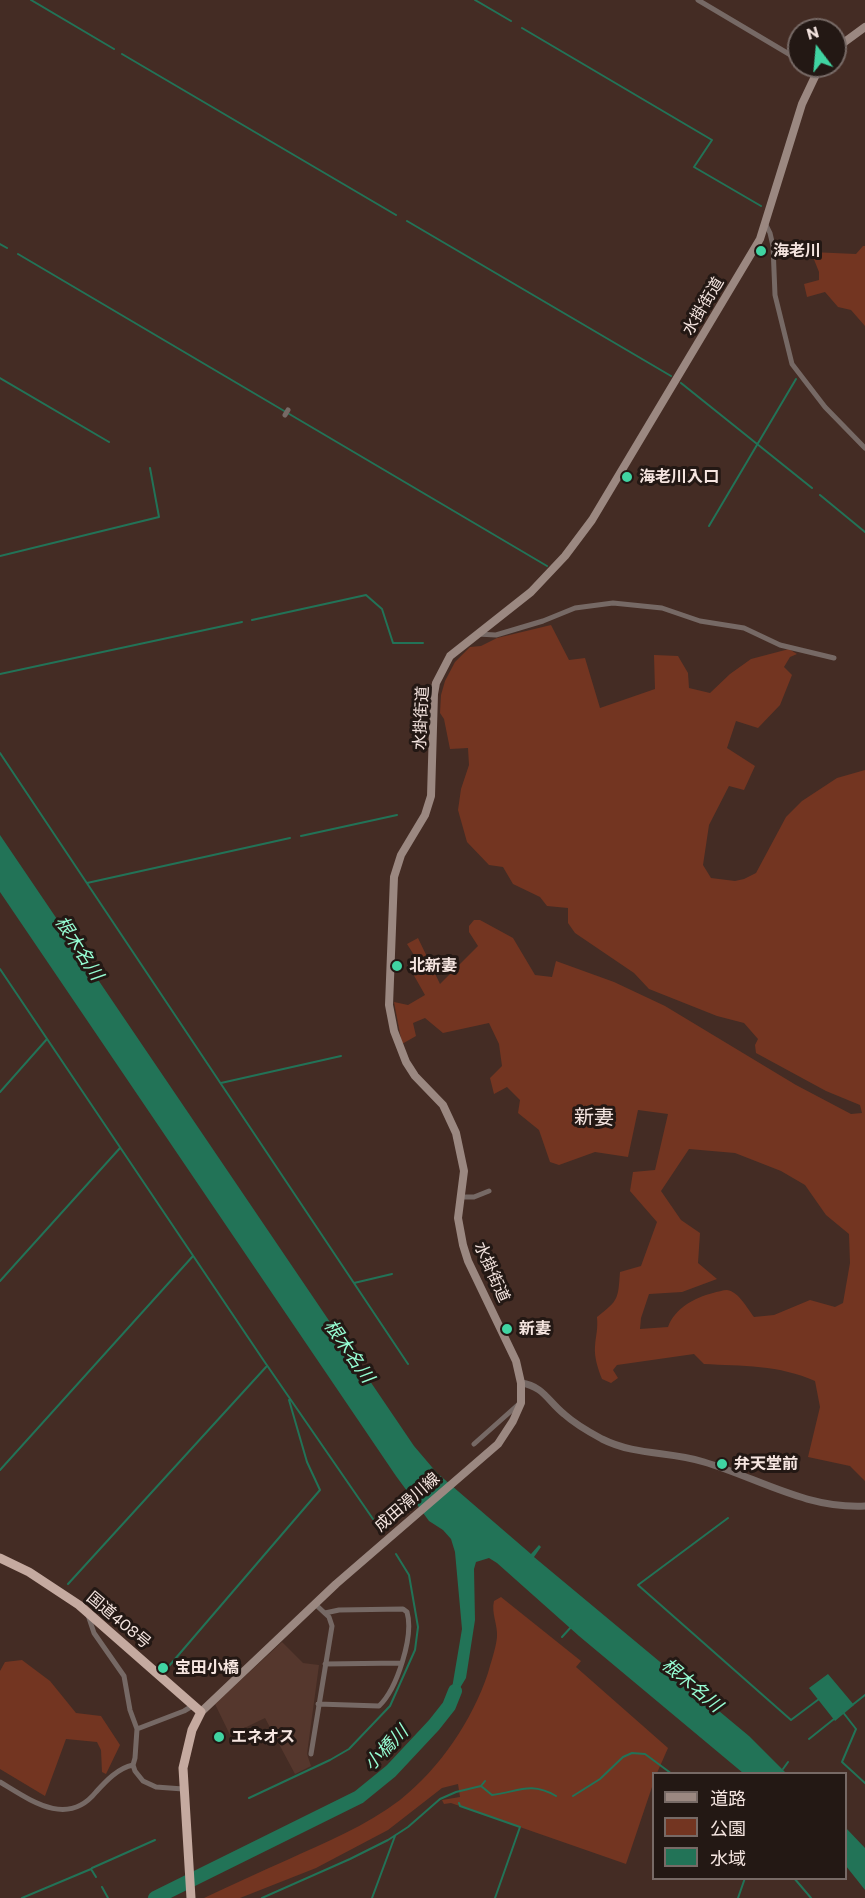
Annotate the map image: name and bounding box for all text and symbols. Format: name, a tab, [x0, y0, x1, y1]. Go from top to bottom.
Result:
north arrow	[787, 18, 847, 78]
text: N	[804, 21, 821, 43]
place label: 海老川	[773, 241, 821, 261]
marker: 海老川	[754, 244, 768, 258]
street label: 水掛街道	[678, 274, 728, 338]
place label: 海老川入口	[639, 467, 719, 487]
marker: 海老川入口	[620, 470, 634, 484]
street label: 水掛街道	[410, 686, 432, 750]
water label: 根木名川	[50, 912, 108, 984]
place label: 北新妻	[409, 956, 457, 976]
marker: 北新妻	[390, 959, 404, 973]
district label: 新妻	[574, 1105, 614, 1129]
street label: 水掛街道	[470, 1239, 514, 1305]
water label: 根木名川	[320, 1315, 378, 1387]
place label: 新妻	[519, 1319, 551, 1339]
marker: 新妻	[500, 1322, 514, 1336]
place label: 弁天堂前	[734, 1454, 798, 1474]
marker: 弁天堂前	[715, 1457, 729, 1471]
street label: 成田滑川線	[371, 1469, 443, 1535]
street label: 国道408号	[83, 1588, 155, 1652]
water label: 根木名川	[657, 1654, 727, 1716]
place label: 宝田小橋	[175, 1658, 239, 1678]
marker: 宝田小橋	[156, 1661, 170, 1675]
water label: 小橋川	[359, 1721, 413, 1775]
place label: エネオス	[231, 1727, 295, 1747]
marker: エネオス	[212, 1730, 226, 1744]
legend	[652, 1772, 847, 1880]
text: 道路	[710, 1787, 746, 1809]
text: 公園	[710, 1817, 746, 1839]
text: 水域	[710, 1847, 746, 1869]

